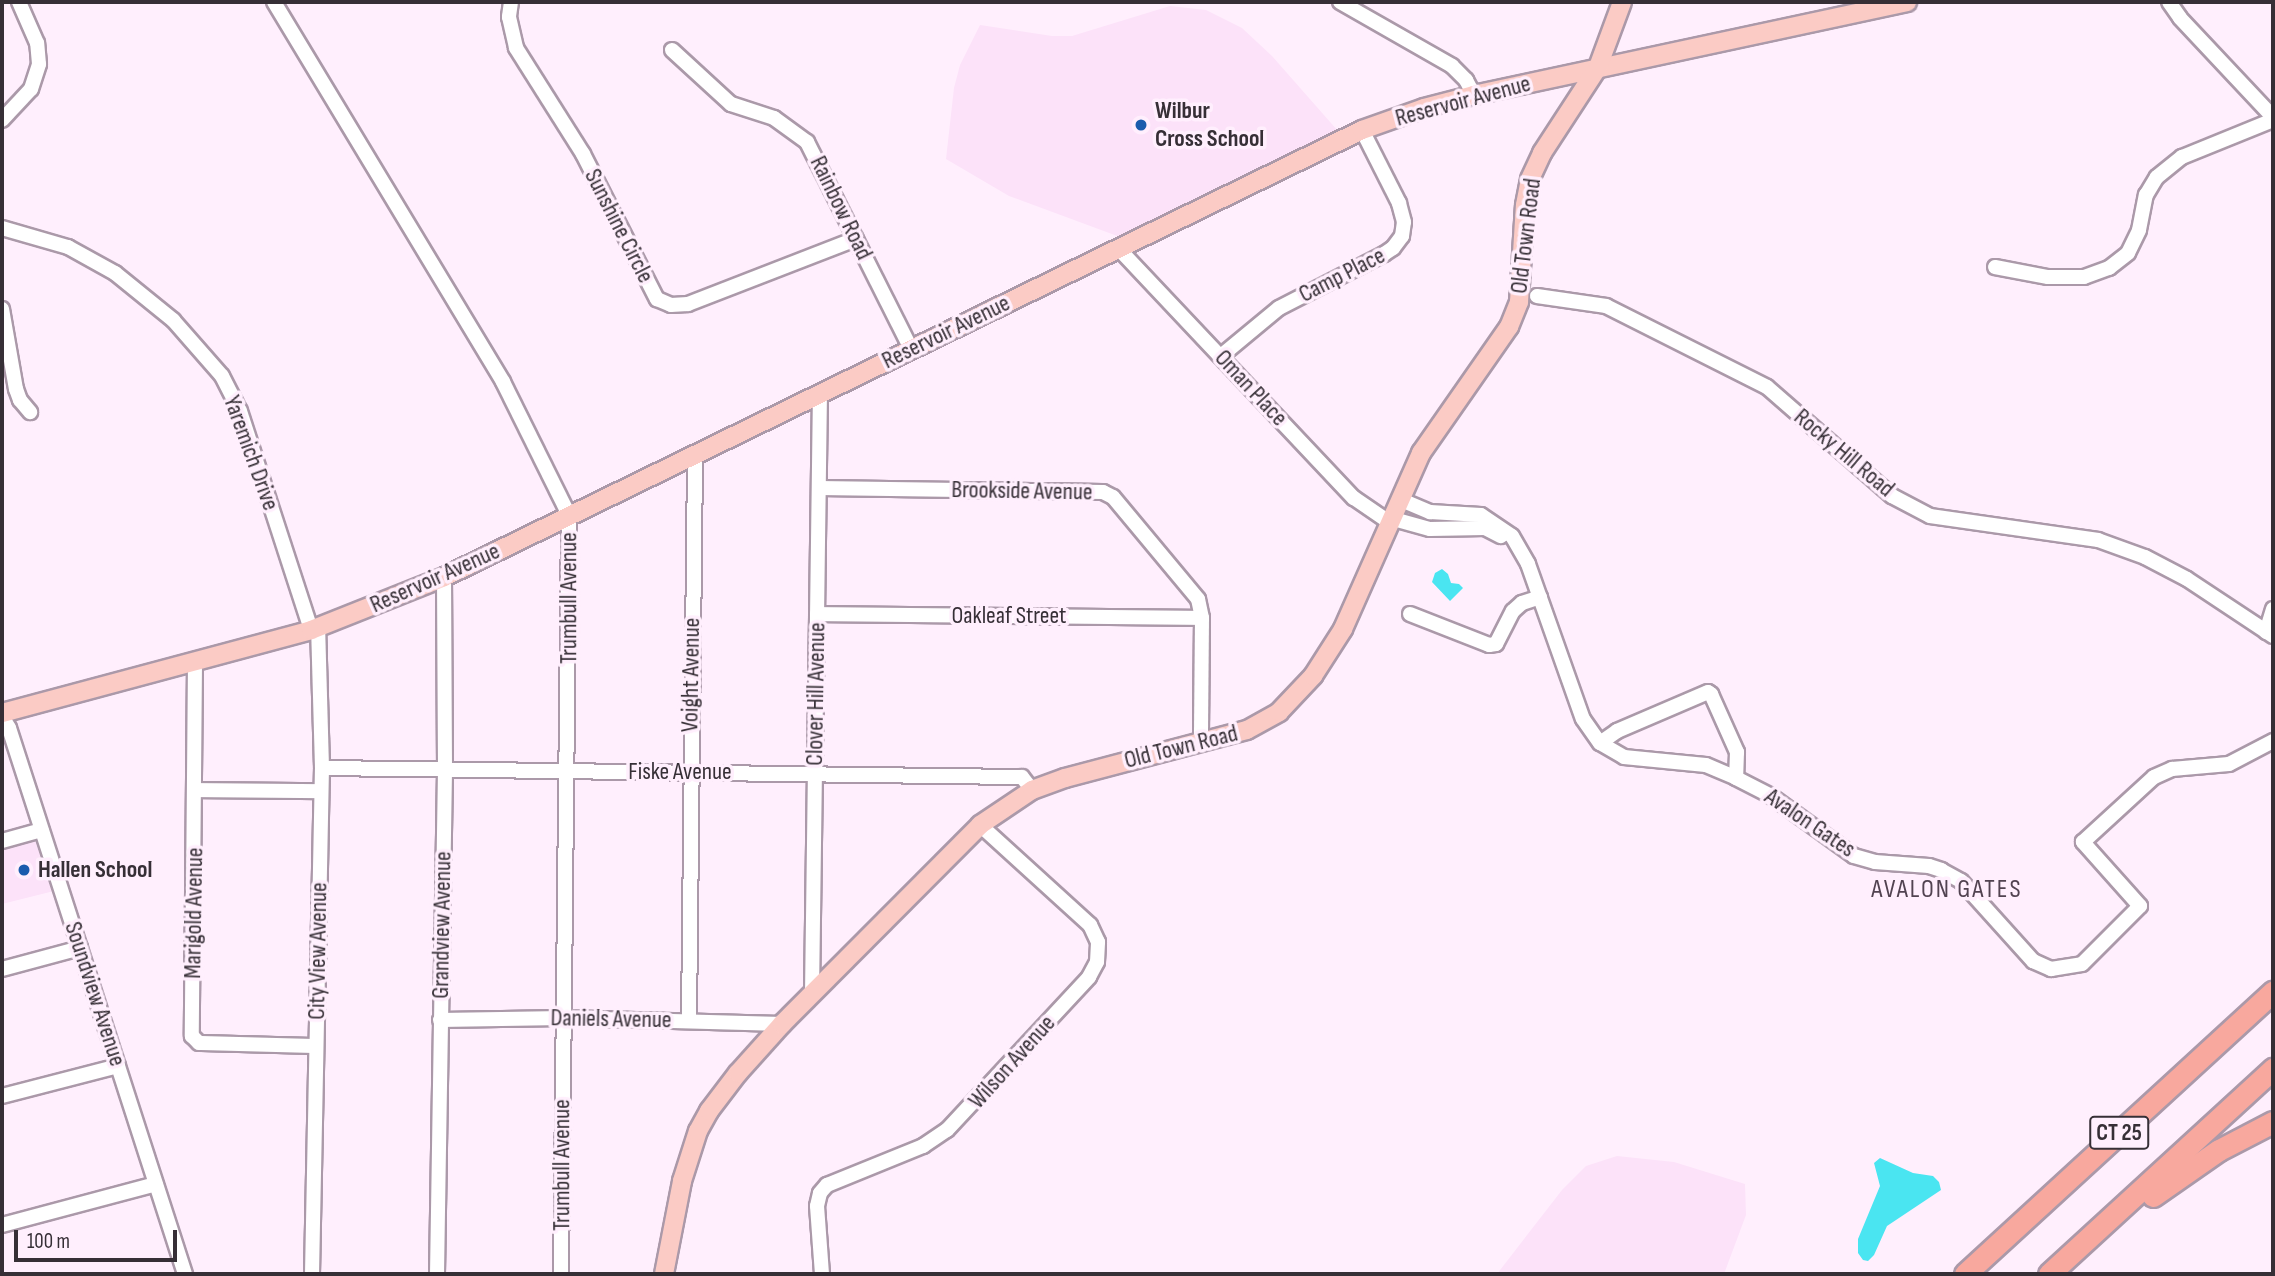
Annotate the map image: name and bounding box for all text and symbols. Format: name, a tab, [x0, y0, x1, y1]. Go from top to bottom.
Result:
street label: Reservoir Avenue	[1392, 69, 1534, 133]
place label: Wilbur Cross School	[1155, 97, 1264, 153]
marker: Wilbur Cross School	[1133, 117, 1149, 133]
street label: Rainbow Road	[804, 151, 878, 265]
street label: Sunshine Circle	[578, 164, 660, 288]
street label: Old Town Road	[1505, 177, 1547, 295]
street label: Camp Place	[1294, 241, 1390, 309]
street label: Reservoir Avenue	[877, 289, 1015, 375]
street label: Oman Place	[1209, 344, 1293, 432]
street label: Yaremich Drive	[217, 392, 285, 514]
street label: Rocky Hill Road	[1788, 403, 1900, 503]
street label: Brookside Avenue	[951, 475, 1093, 507]
street label: Trumbull Avenue	[555, 532, 583, 664]
street label: Reservoir Avenue	[366, 537, 504, 619]
street label: Oakleaf Street	[952, 602, 1066, 630]
street label: Voight Avenue	[676, 618, 706, 732]
street label: Clover Hill Avenue	[800, 622, 832, 766]
street label: Old Town Road	[1121, 719, 1241, 775]
street label: Fiske Avenue	[628, 758, 732, 786]
street label: Avalon Gates	[1759, 782, 1861, 864]
street label: Marigold Avenue	[178, 847, 210, 979]
street label: Grandview Avenue	[426, 851, 458, 999]
place label: Hallen School	[38, 856, 152, 884]
marker: Hallen School	[16, 862, 32, 878]
district label: AVALON GATES	[1873, 874, 2021, 906]
street label: City View Avenue	[302, 882, 334, 1020]
street label: Soundview Avenue	[58, 918, 132, 1070]
street label: Daniels Avenue	[550, 1004, 672, 1034]
street label: Wilson Avenue	[963, 1009, 1061, 1115]
street label: Trumbull Avenue	[548, 1099, 576, 1231]
road number: CT 25	[2088, 1114, 2150, 1152]
scale bar	[18, 1216, 180, 1260]
text: 100 m	[27, 1229, 70, 1254]

